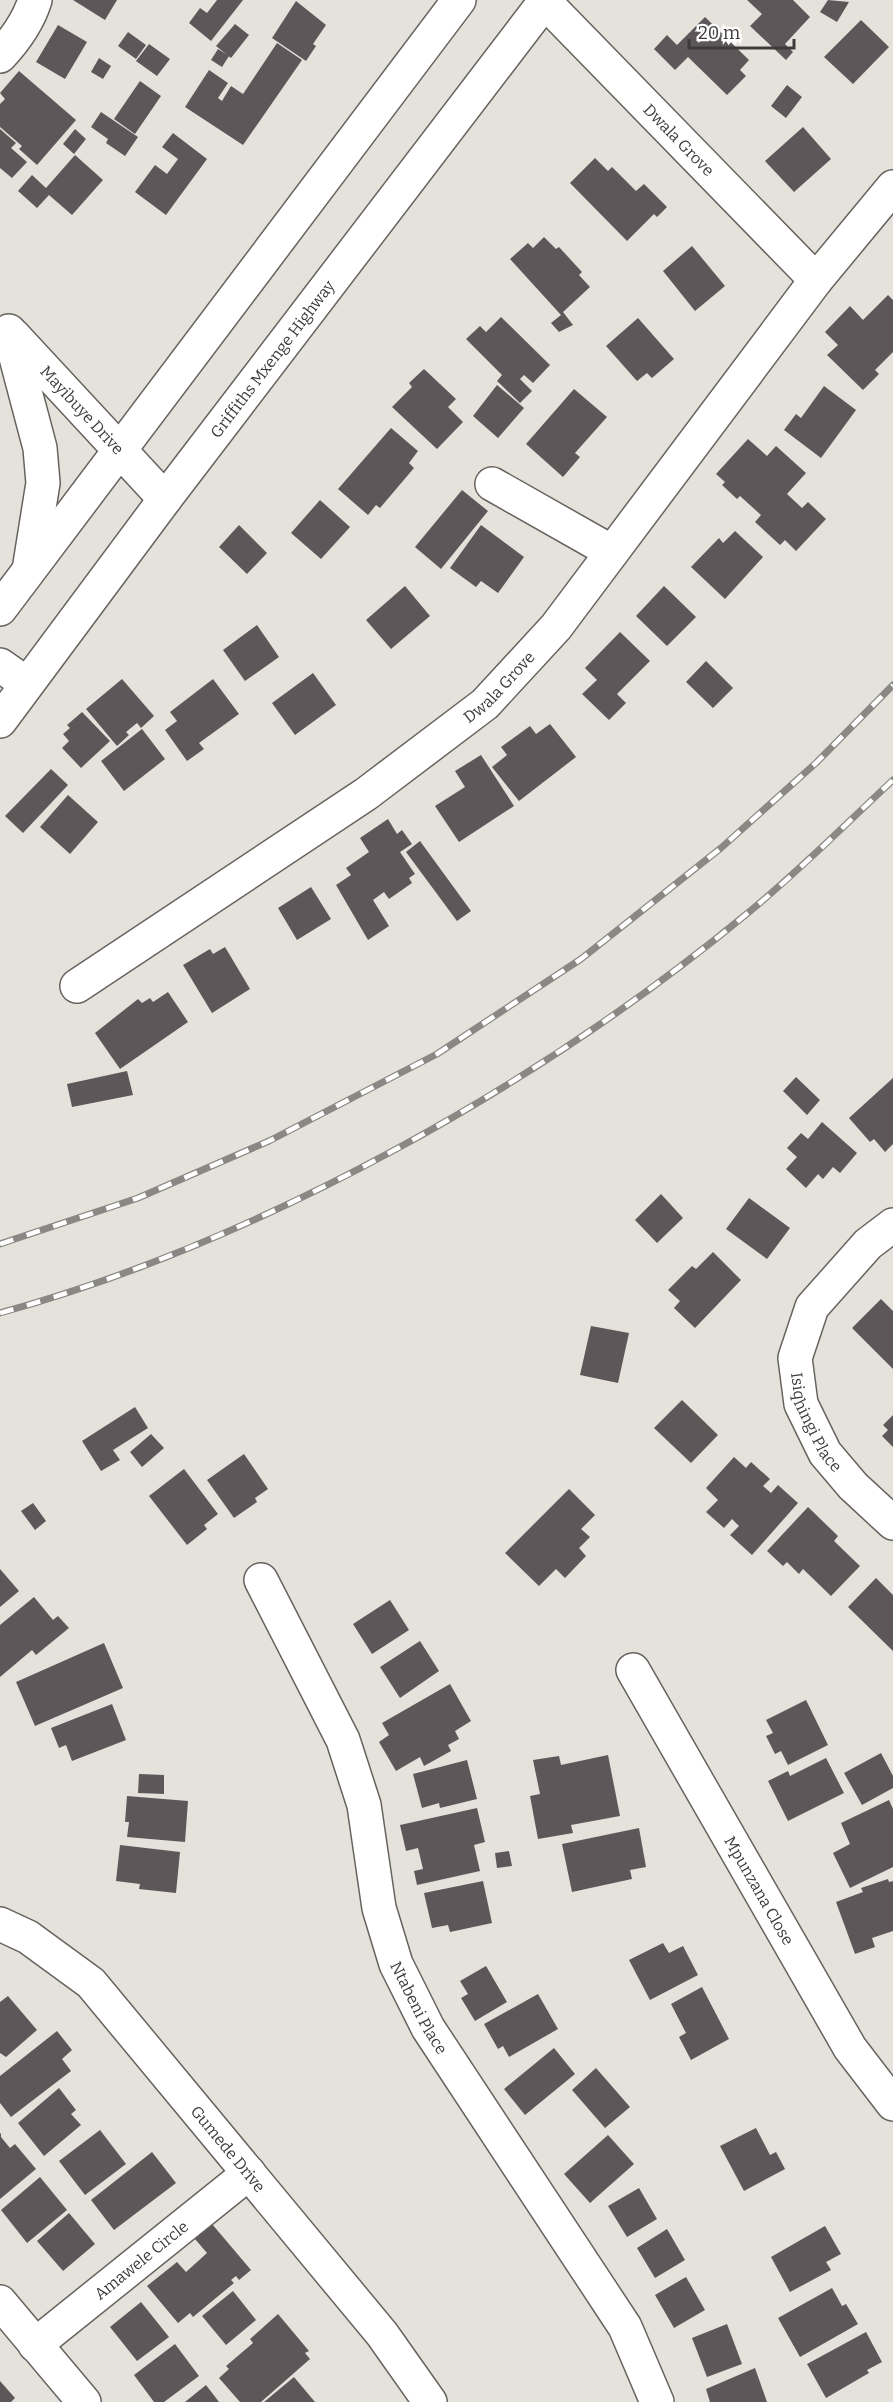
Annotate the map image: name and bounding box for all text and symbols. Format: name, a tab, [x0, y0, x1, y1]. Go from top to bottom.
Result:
scale bar	[689, 12, 794, 50]
text: 20 m	[698, 22, 740, 44]
street label: Dwala Grove	[640, 100, 718, 180]
street label: Griffiths Mxenge Highway	[206, 276, 338, 441]
street label: Mayibuye Drive	[37, 362, 128, 458]
street label: Dwala Grove	[460, 647, 538, 727]
street label: Isiqhingi Place	[787, 1371, 846, 1476]
street label: Mpunzana Close	[721, 1832, 798, 1948]
street label: Ntabeni Place	[387, 1958, 452, 2057]
street label: Gumede Drive	[187, 2102, 270, 2196]
street label: Amawele Circle	[90, 2216, 192, 2303]

